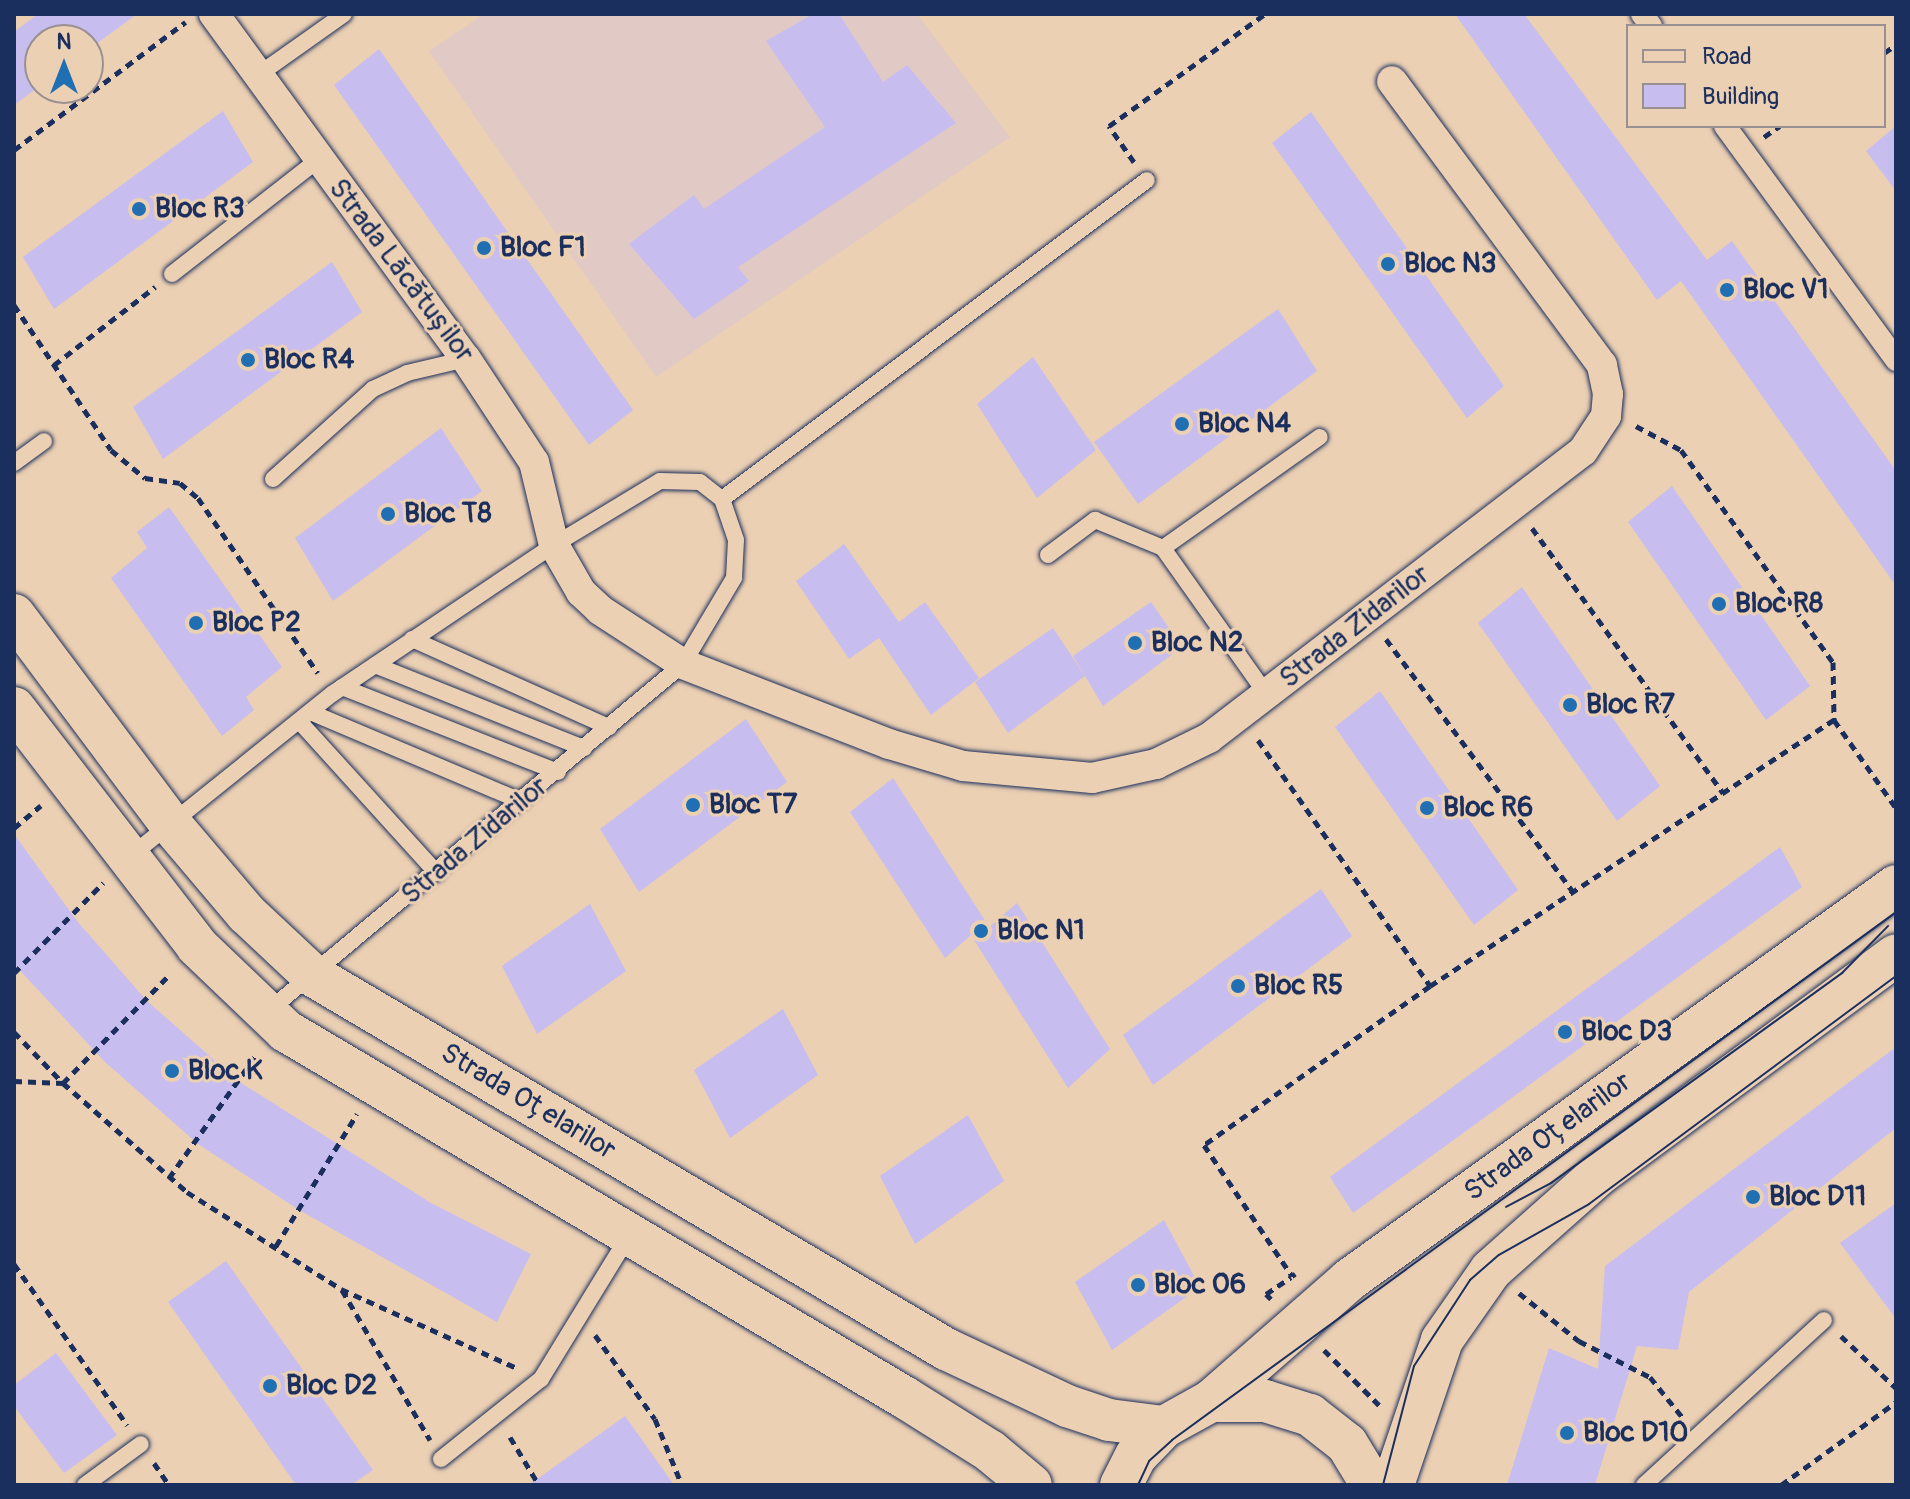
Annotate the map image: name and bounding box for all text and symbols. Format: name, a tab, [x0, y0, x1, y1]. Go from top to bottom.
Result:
north arrow	[24, 24, 104, 104]
legend	[1626, 24, 1886, 128]
text: N	[57, 28, 71, 56]
text: Road	[1702, 42, 1752, 71]
text: Building	[1702, 82, 1779, 111]
street label: Strada Lăcătușilor	[321, 173, 481, 369]
place label: Bloc R3	[155, 192, 245, 226]
marker: Bloc R3	[130, 200, 148, 218]
place label: Bloc F1	[500, 231, 586, 265]
marker: Bloc F1	[475, 239, 493, 257]
place label: Bloc N3	[1404, 247, 1496, 281]
marker: Bloc N3	[1379, 255, 1397, 273]
place label: Bloc V1	[1743, 273, 1829, 307]
marker: Bloc V1	[1718, 281, 1736, 299]
place label: Bloc R4	[264, 343, 354, 377]
marker: Bloc R4	[239, 351, 257, 369]
place label: Bloc N4	[1198, 407, 1291, 441]
marker: Bloc N4	[1173, 415, 1191, 433]
place label: Bloc T8	[404, 497, 491, 531]
marker: Bloc T8	[379, 505, 397, 523]
street label: Strada Zidarilor	[1273, 558, 1437, 696]
place label: Bloc R8	[1735, 587, 1823, 621]
marker: Bloc R8	[1710, 595, 1728, 613]
place label: Bloc P2	[212, 606, 301, 640]
marker: Bloc P2	[187, 614, 205, 632]
place label: Bloc N2	[1151, 626, 1243, 660]
marker: Bloc N2	[1126, 634, 1144, 652]
place label: Bloc R7	[1586, 688, 1675, 722]
marker: Bloc R7	[1561, 696, 1579, 714]
street label: Strada Zidarilor	[395, 770, 555, 912]
place label: Bloc T7	[709, 788, 797, 822]
place label: Bloc R6	[1443, 791, 1533, 825]
marker: Bloc T7	[684, 796, 702, 814]
marker: Bloc R6	[1418, 799, 1436, 817]
place label: Bloc N1	[997, 914, 1085, 948]
marker: Bloc N1	[972, 922, 990, 940]
place label: Bloc R5	[1254, 969, 1343, 1003]
marker: Bloc R5	[1229, 977, 1247, 995]
place label: Bloc D3	[1581, 1015, 1672, 1049]
marker: Bloc D3	[1556, 1023, 1574, 1041]
street label: Strada Oțelarilor	[434, 1037, 622, 1167]
place label: Bloc K	[188, 1054, 263, 1088]
marker: Bloc K	[163, 1062, 181, 1080]
street label: Strada Oțelarilor	[1458, 1065, 1638, 1209]
place label: Bloc D11	[1769, 1180, 1866, 1214]
marker: Bloc D11	[1744, 1188, 1762, 1206]
place label: Bloc O6	[1154, 1268, 1246, 1302]
marker: Bloc O6	[1129, 1276, 1147, 1294]
place label: Bloc D2	[286, 1369, 377, 1403]
marker: Bloc D2	[261, 1377, 279, 1395]
place label: Bloc D10	[1583, 1416, 1688, 1450]
marker: Bloc D10	[1558, 1424, 1576, 1442]

